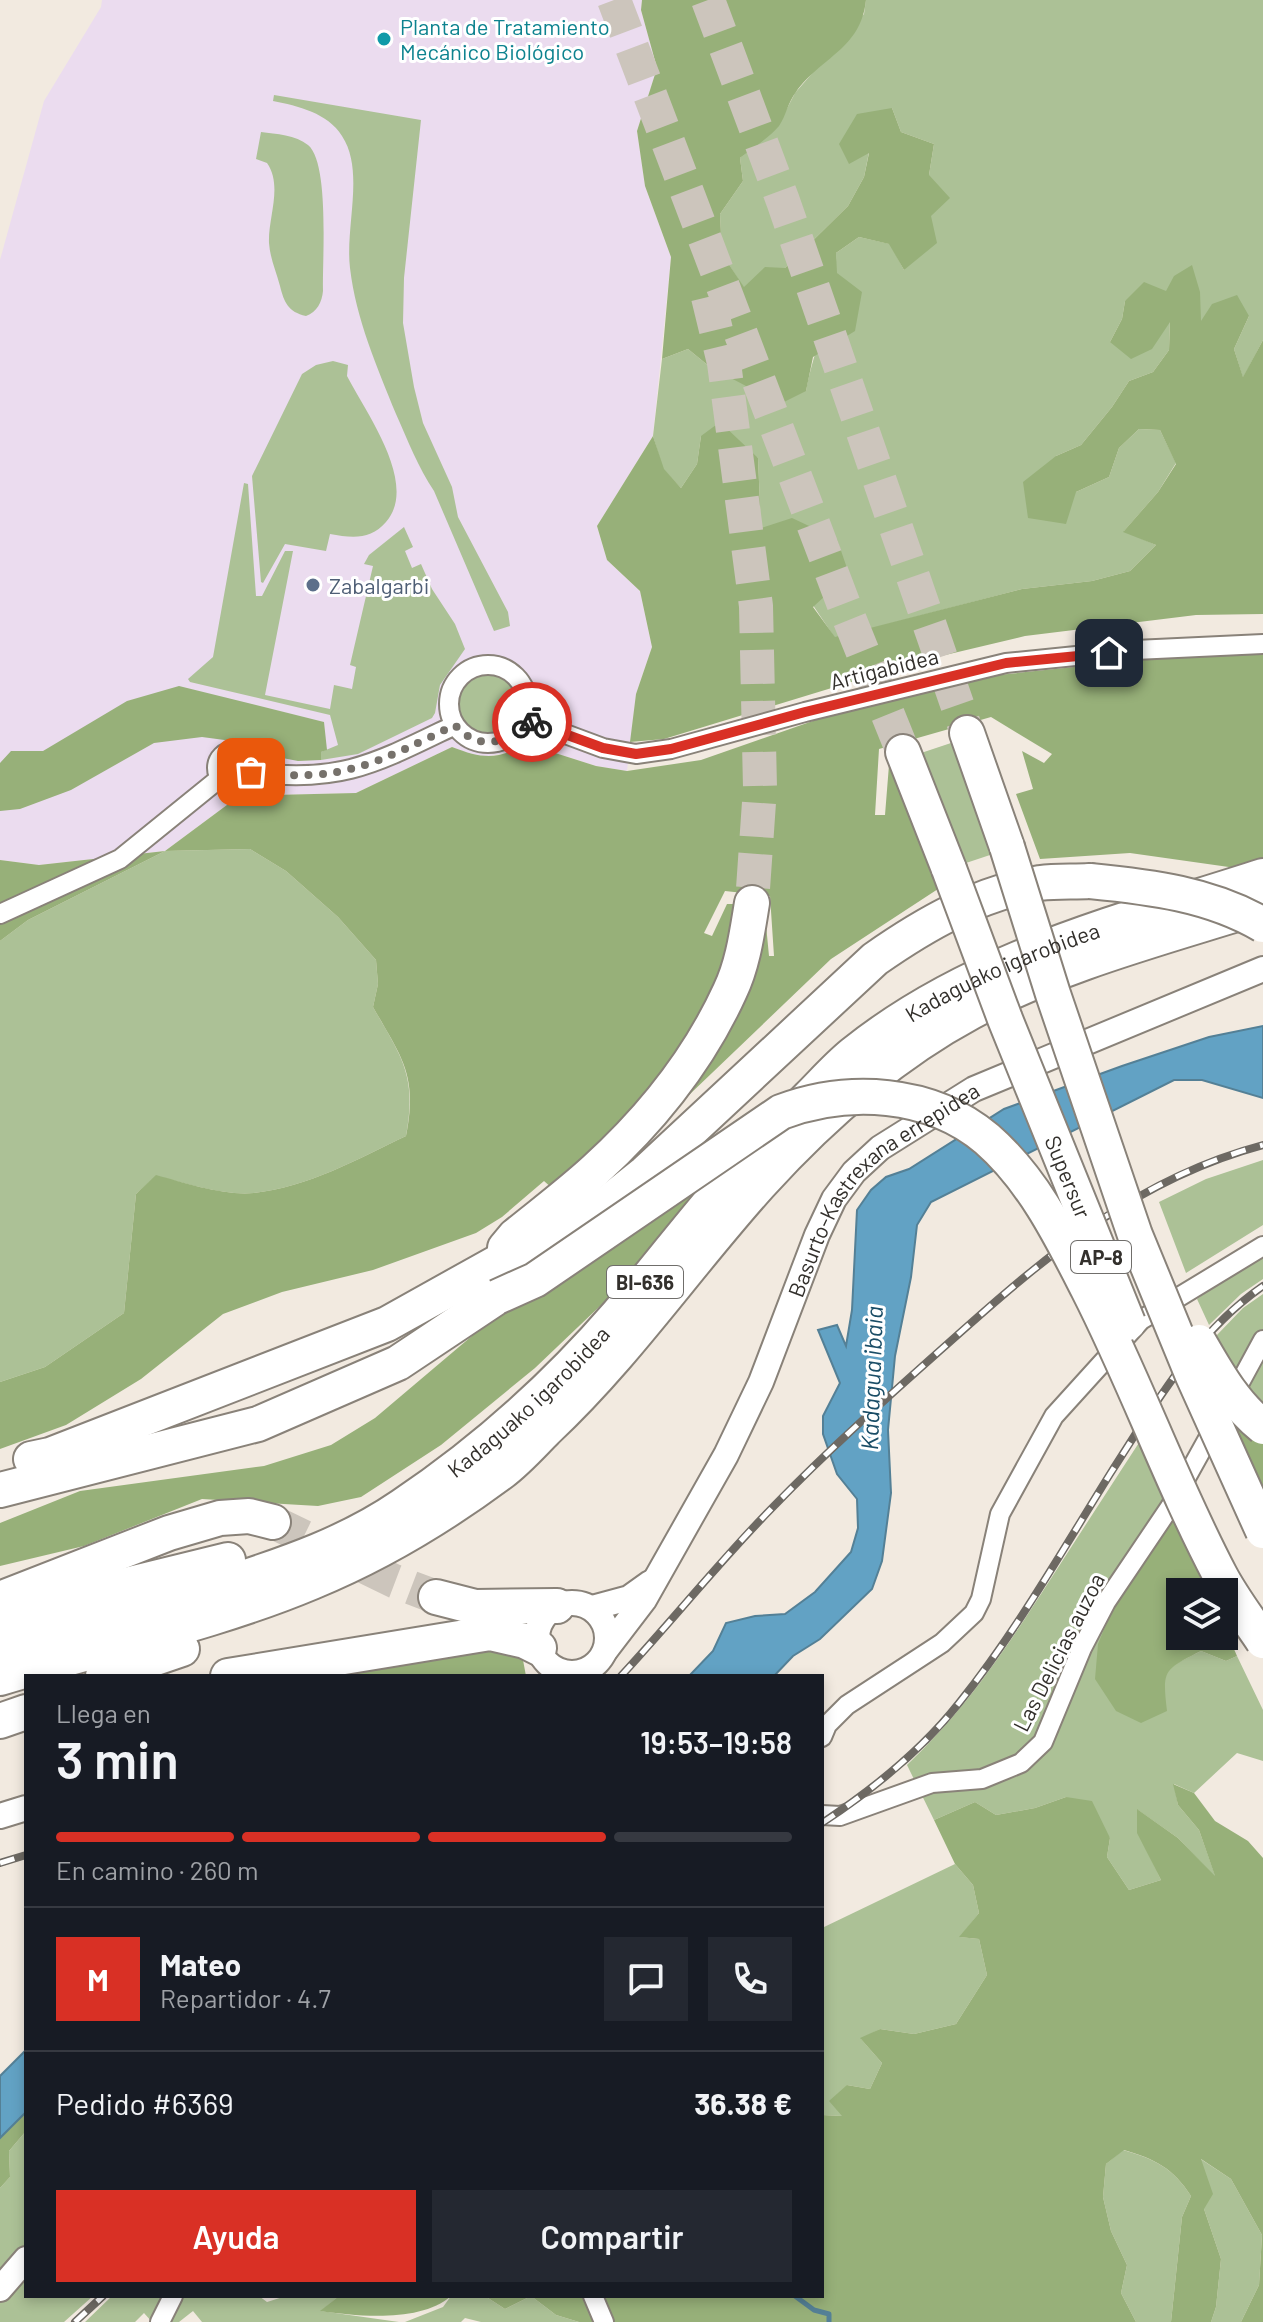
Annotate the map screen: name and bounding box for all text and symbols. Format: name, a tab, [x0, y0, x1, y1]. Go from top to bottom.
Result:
place label: Planta de Tratamiento Mecánico Biológico	[400, 13, 610, 64]
marker: Planta de Tratamiento Mecánico Biológico	[375, 30, 393, 48]
place label: Zabalgarbi	[329, 572, 429, 598]
marker: Zabalgarbi	[304, 576, 322, 594]
pin	[1075, 619, 1143, 687]
icon: home	[1087, 631, 1131, 675]
street label: Artigabidea	[827, 642, 941, 694]
courier	[492, 682, 572, 762]
icon: bike	[510, 700, 554, 744]
pin	[217, 738, 285, 806]
icon: bag	[229, 750, 273, 794]
street label: Kadaguako igarobidea	[900, 916, 1103, 1027]
street label: Basurto-Kastrexana errepidea	[782, 1076, 984, 1300]
street label: Supersur	[1040, 1131, 1097, 1222]
road number: AP-8	[1071, 1241, 1131, 1273]
road number: BI-636	[607, 1266, 683, 1298]
water label: Kadagua ibaia	[854, 1305, 888, 1451]
street label: Kadaguako igarobidea	[442, 1320, 614, 1482]
street label: Las Delicias auzoa	[1007, 1569, 1109, 1735]
map controls	[1166, 1578, 1238, 1650]
button: layers	[1166, 1578, 1238, 1650]
text: Llega en	[56, 1697, 151, 1728]
text: 19:53–19:58	[640, 1724, 792, 1760]
text: 3 min	[56, 1727, 179, 1789]
text: En camino · 260 m	[56, 1854, 258, 1885]
button: chat	[604, 1937, 688, 2021]
button: phone	[708, 1937, 792, 2021]
text: Mateo	[160, 1946, 241, 1982]
text: M	[87, 1961, 109, 1997]
text: Repartidor · 4.7	[160, 1982, 331, 2013]
text: Pedido #6369	[56, 2085, 234, 2121]
text: 36.38 €	[694, 2085, 792, 2121]
button: Ayuda	[56, 2190, 416, 2282]
button: Compartir	[432, 2190, 792, 2282]

